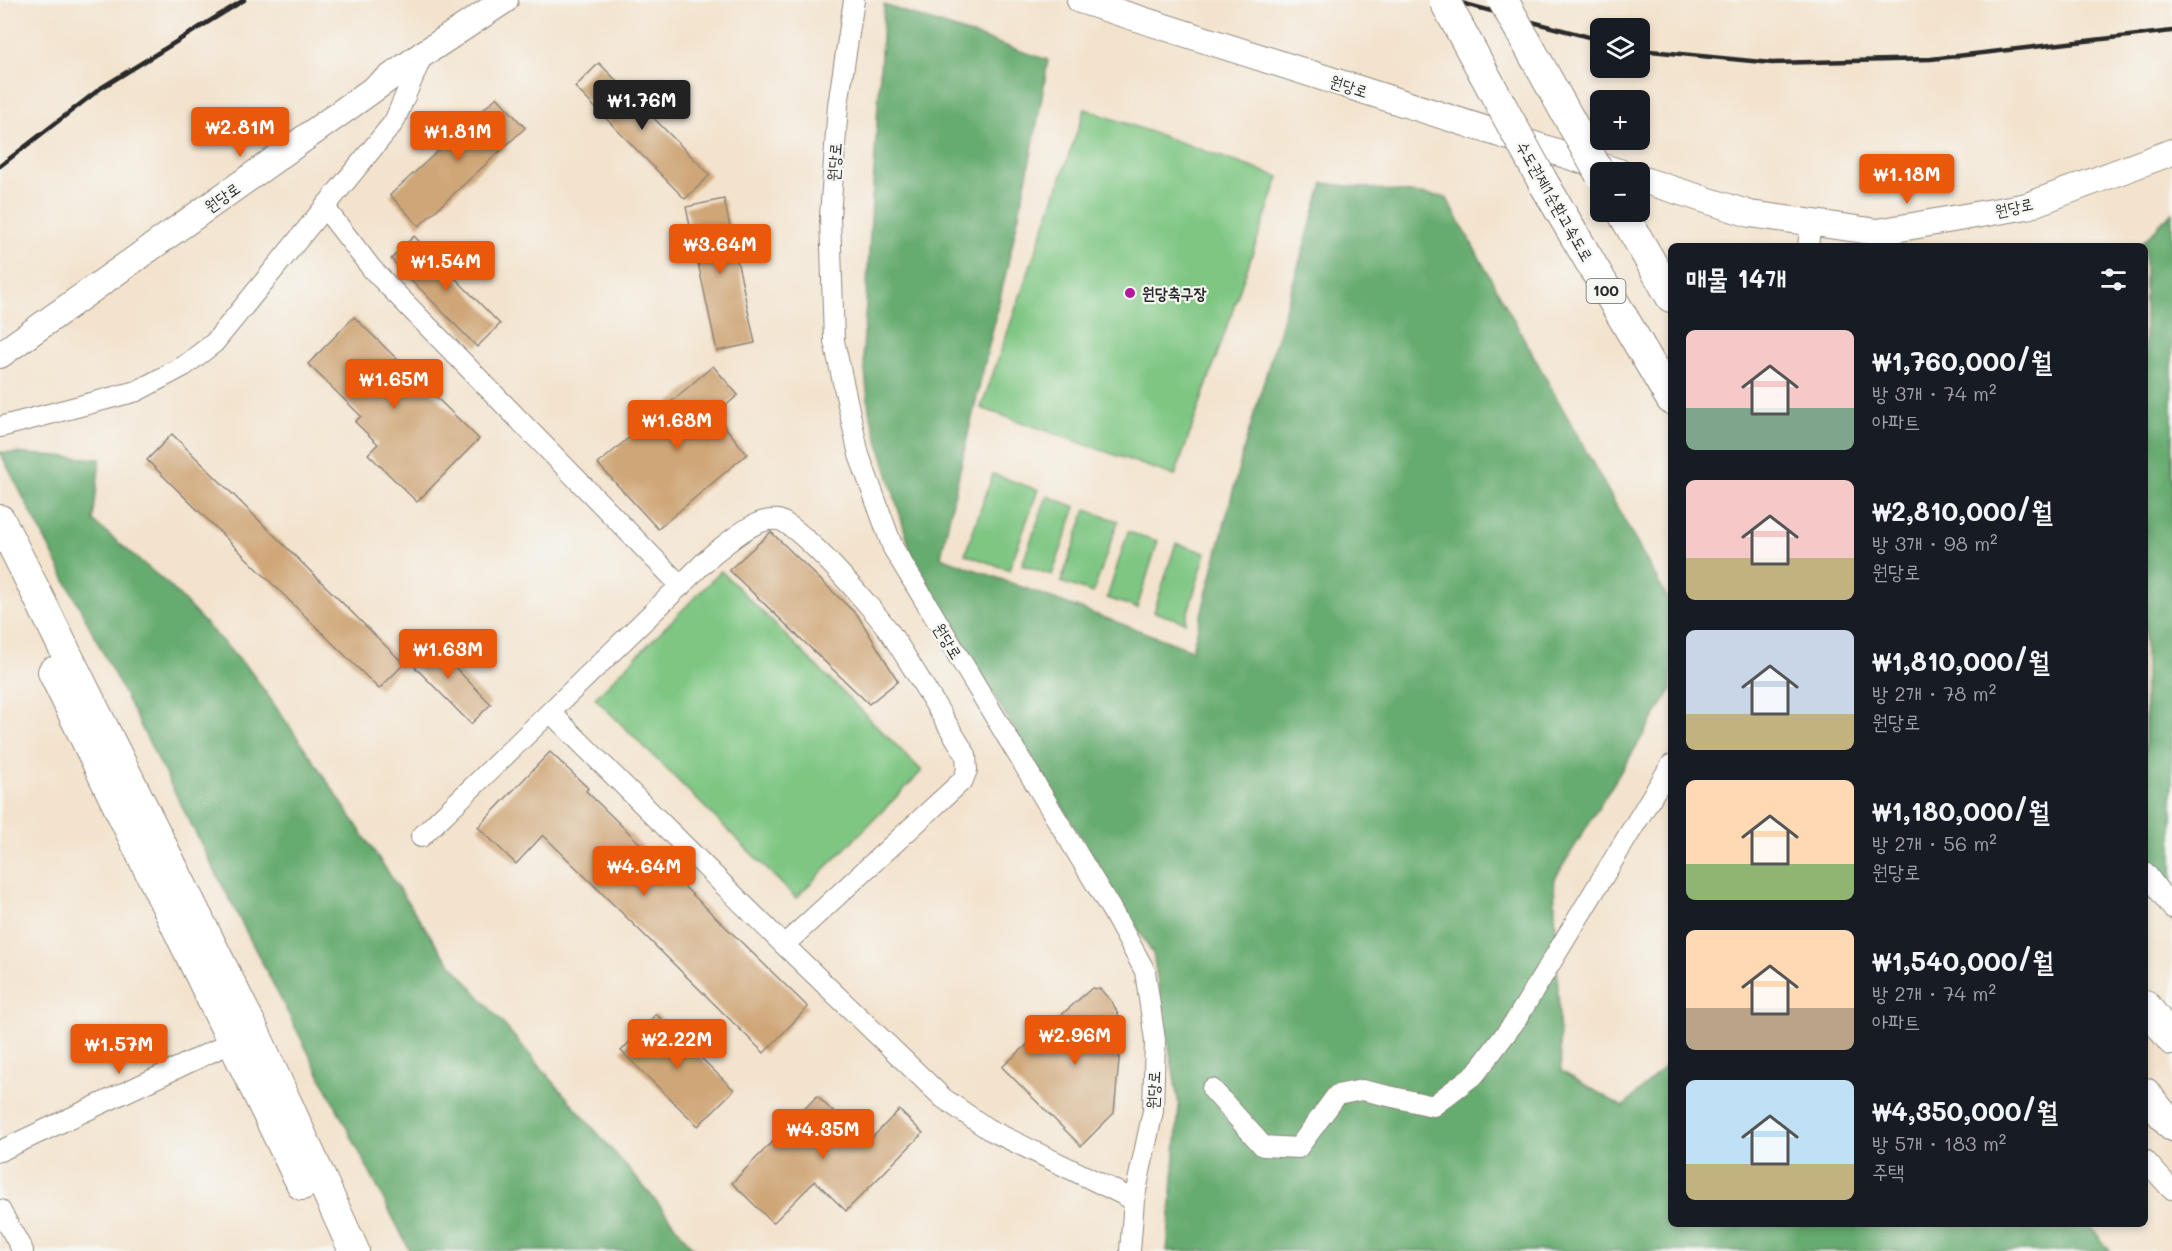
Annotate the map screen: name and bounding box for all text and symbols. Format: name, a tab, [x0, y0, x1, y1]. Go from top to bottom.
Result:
map controls	[1590, 18, 1650, 222]
button: layers	[1590, 18, 1650, 78]
street label: 원당로	[1328, 70, 1371, 101]
pin: ₩1.76M	[593, 80, 691, 131]
text: ₩1.76M	[607, 86, 677, 112]
button: +	[1590, 90, 1650, 150]
pin: ₩2.81M	[191, 107, 289, 158]
pin: ₩1.81M	[409, 111, 507, 162]
text: ₩2.81M	[205, 113, 275, 139]
text: ₩1.81M	[424, 117, 492, 143]
street label: 수도권제1순환고속도로	[1512, 137, 1599, 265]
street label: 원당로	[822, 142, 845, 182]
pin: ₩1.18M	[1858, 154, 1956, 205]
text: ₩1.18M	[1873, 160, 1941, 186]
button: −	[1590, 162, 1650, 222]
street label: 원당로	[200, 177, 244, 216]
street label: 원당로	[1993, 192, 2035, 221]
pin: ₩3.64M	[671, 224, 769, 275]
text: ₩3.64M	[683, 230, 757, 256]
pin: ₩1.54M	[397, 241, 495, 292]
text: ₩1.54M	[411, 247, 481, 273]
text: 매물 14개	[1686, 261, 1786, 295]
icon: filters	[2097, 263, 2130, 296]
road number: 100	[1586, 279, 1626, 303]
place label: 원당축구장	[1142, 282, 1207, 303]
marker: 원당축구장	[1123, 286, 1137, 300]
text: ₩1,760,000/월	[1872, 344, 2052, 378]
icon: home	[1734, 354, 1806, 426]
pin: ₩1.65M	[345, 359, 443, 410]
text: ₩1.65M	[359, 365, 429, 391]
text: 방 3개 · 74 m²	[1872, 380, 1997, 406]
pin: ₩1.68M	[628, 400, 726, 451]
text: ₩1.68M	[642, 406, 712, 432]
text: 아파트	[1872, 408, 1920, 434]
text: ₩2,810,000/월	[1872, 494, 2052, 528]
icon: home	[1734, 504, 1806, 576]
text: 방 3개 · 98 m²	[1872, 530, 1998, 556]
text: 원당로	[1872, 558, 1920, 584]
street label: 원당로	[929, 619, 967, 663]
pin: ₩1.63M	[399, 629, 497, 680]
text: ₩1.63M	[413, 635, 483, 661]
text: ₩1,810,000/월	[1872, 644, 2049, 678]
icon: home	[1734, 654, 1806, 726]
text: 방 2개 · 78 m²	[1872, 680, 1996, 706]
text: 원당로	[1872, 708, 1920, 734]
text: ₩1,180,000/월	[1872, 794, 2049, 828]
icon: home	[1734, 804, 1806, 876]
text: 방 2개 · 56 m²	[1872, 830, 1997, 856]
pin: ₩4.64M	[595, 846, 693, 897]
text: ₩4.64M	[607, 852, 681, 878]
text: 원당로	[1872, 858, 1920, 884]
text: ₩1,540,000/월	[1872, 944, 2053, 978]
icon: home	[1734, 954, 1806, 1026]
text: 방 2개 · 74 m²	[1872, 980, 1996, 1006]
text: 아파트	[1872, 1008, 1920, 1034]
pin: ₩2.96M	[1026, 1015, 1124, 1066]
pin: ₩2.22M	[628, 1019, 726, 1070]
text: ₩2.96M	[1039, 1021, 1111, 1047]
pin: ₩1.57M	[70, 1024, 168, 1075]
text: ₩2.22M	[642, 1025, 712, 1051]
text: ₩1.57M	[85, 1030, 153, 1056]
street label: 원당로	[1141, 1070, 1164, 1110]
text: ₩4,350,000/월	[1872, 1094, 2058, 1128]
icon: home	[1734, 1104, 1806, 1176]
pin: ₩4.35M	[774, 1109, 872, 1160]
text: ₩4.35M	[786, 1115, 860, 1141]
text: 방 5개 · 183 m²	[1872, 1130, 2006, 1156]
text: 주택	[1872, 1158, 1904, 1184]

